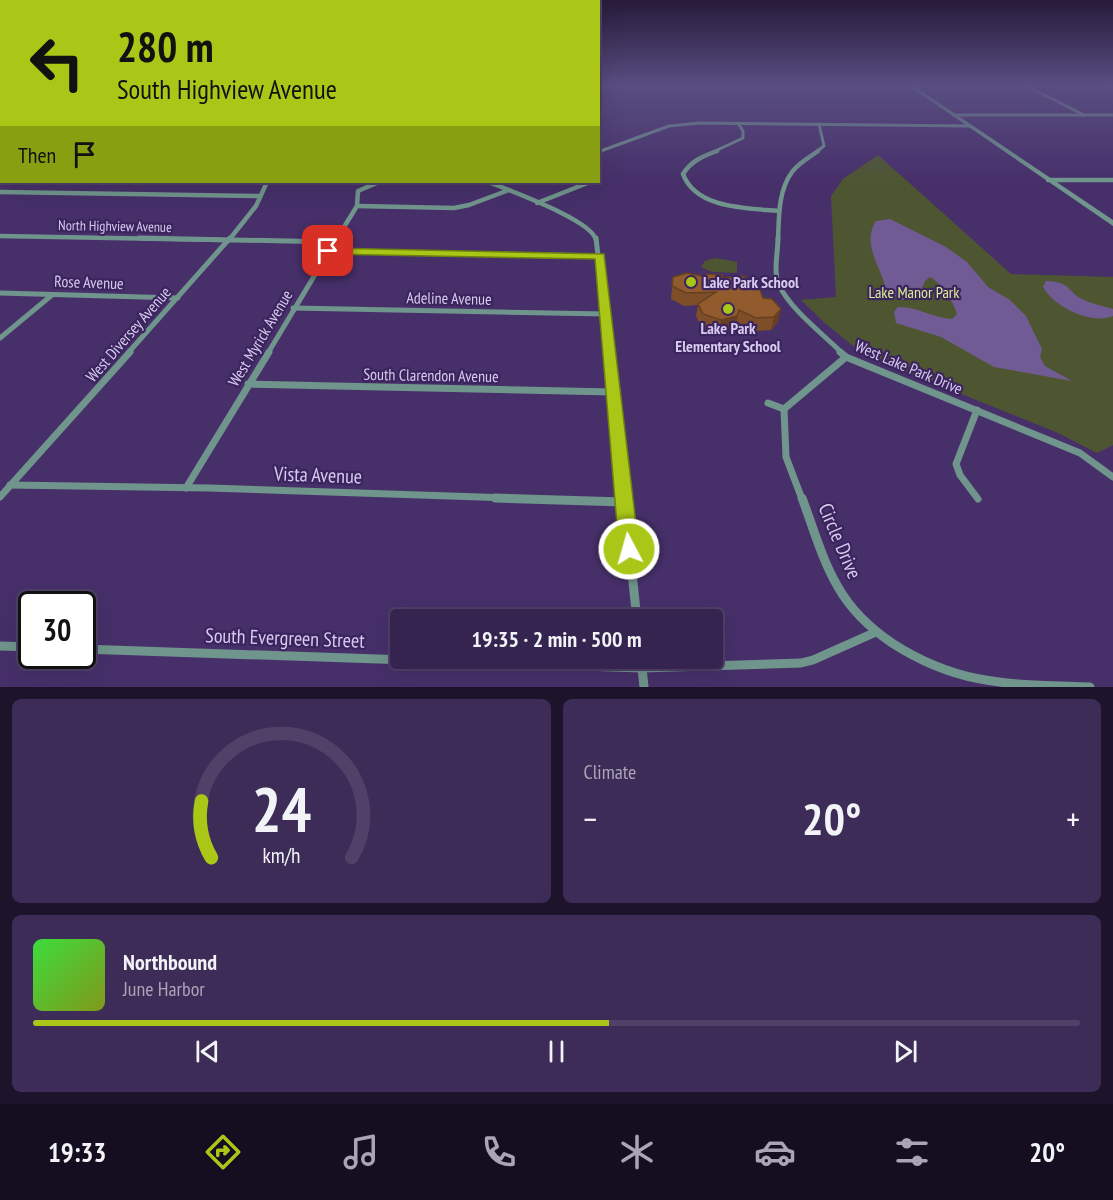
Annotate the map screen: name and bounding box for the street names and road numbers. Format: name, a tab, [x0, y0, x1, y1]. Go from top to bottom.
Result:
street label: North Highview Avenue	[58, 216, 172, 236]
street label: Rose Avenue	[54, 271, 124, 293]
street label: West Diversey Avenue	[81, 282, 175, 386]
street label: West Myrick Avenue	[223, 286, 297, 390]
street label: Adeline Avenue	[406, 287, 492, 309]
street label: West Lake Park Drive	[852, 335, 966, 399]
street label: South Clarendon Avenue	[363, 364, 499, 386]
street label: Vista Avenue	[273, 460, 362, 490]
street label: Circle Drive	[812, 499, 868, 583]
street label: South Evergreen Street	[205, 622, 366, 654]

